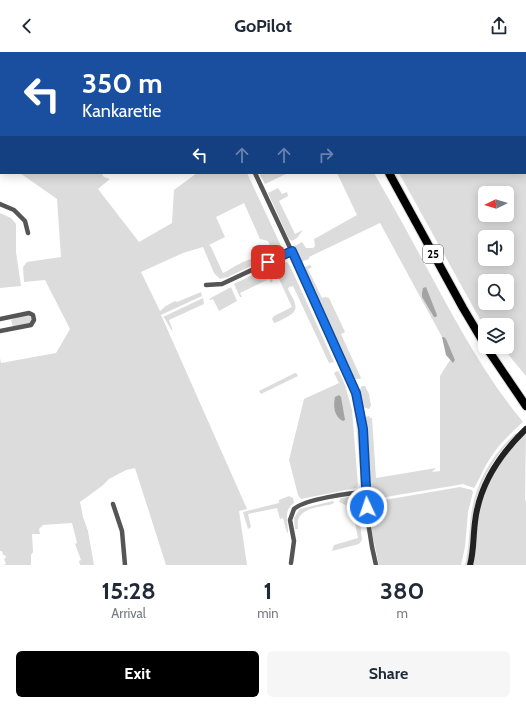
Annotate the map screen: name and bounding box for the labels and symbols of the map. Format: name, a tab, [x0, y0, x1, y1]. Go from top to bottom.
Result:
north arrow	[478, 186, 514, 222]
pin	[251, 245, 285, 279]
road number: 25	[423, 245, 443, 263]
position arrow	[346, 486, 388, 528]

